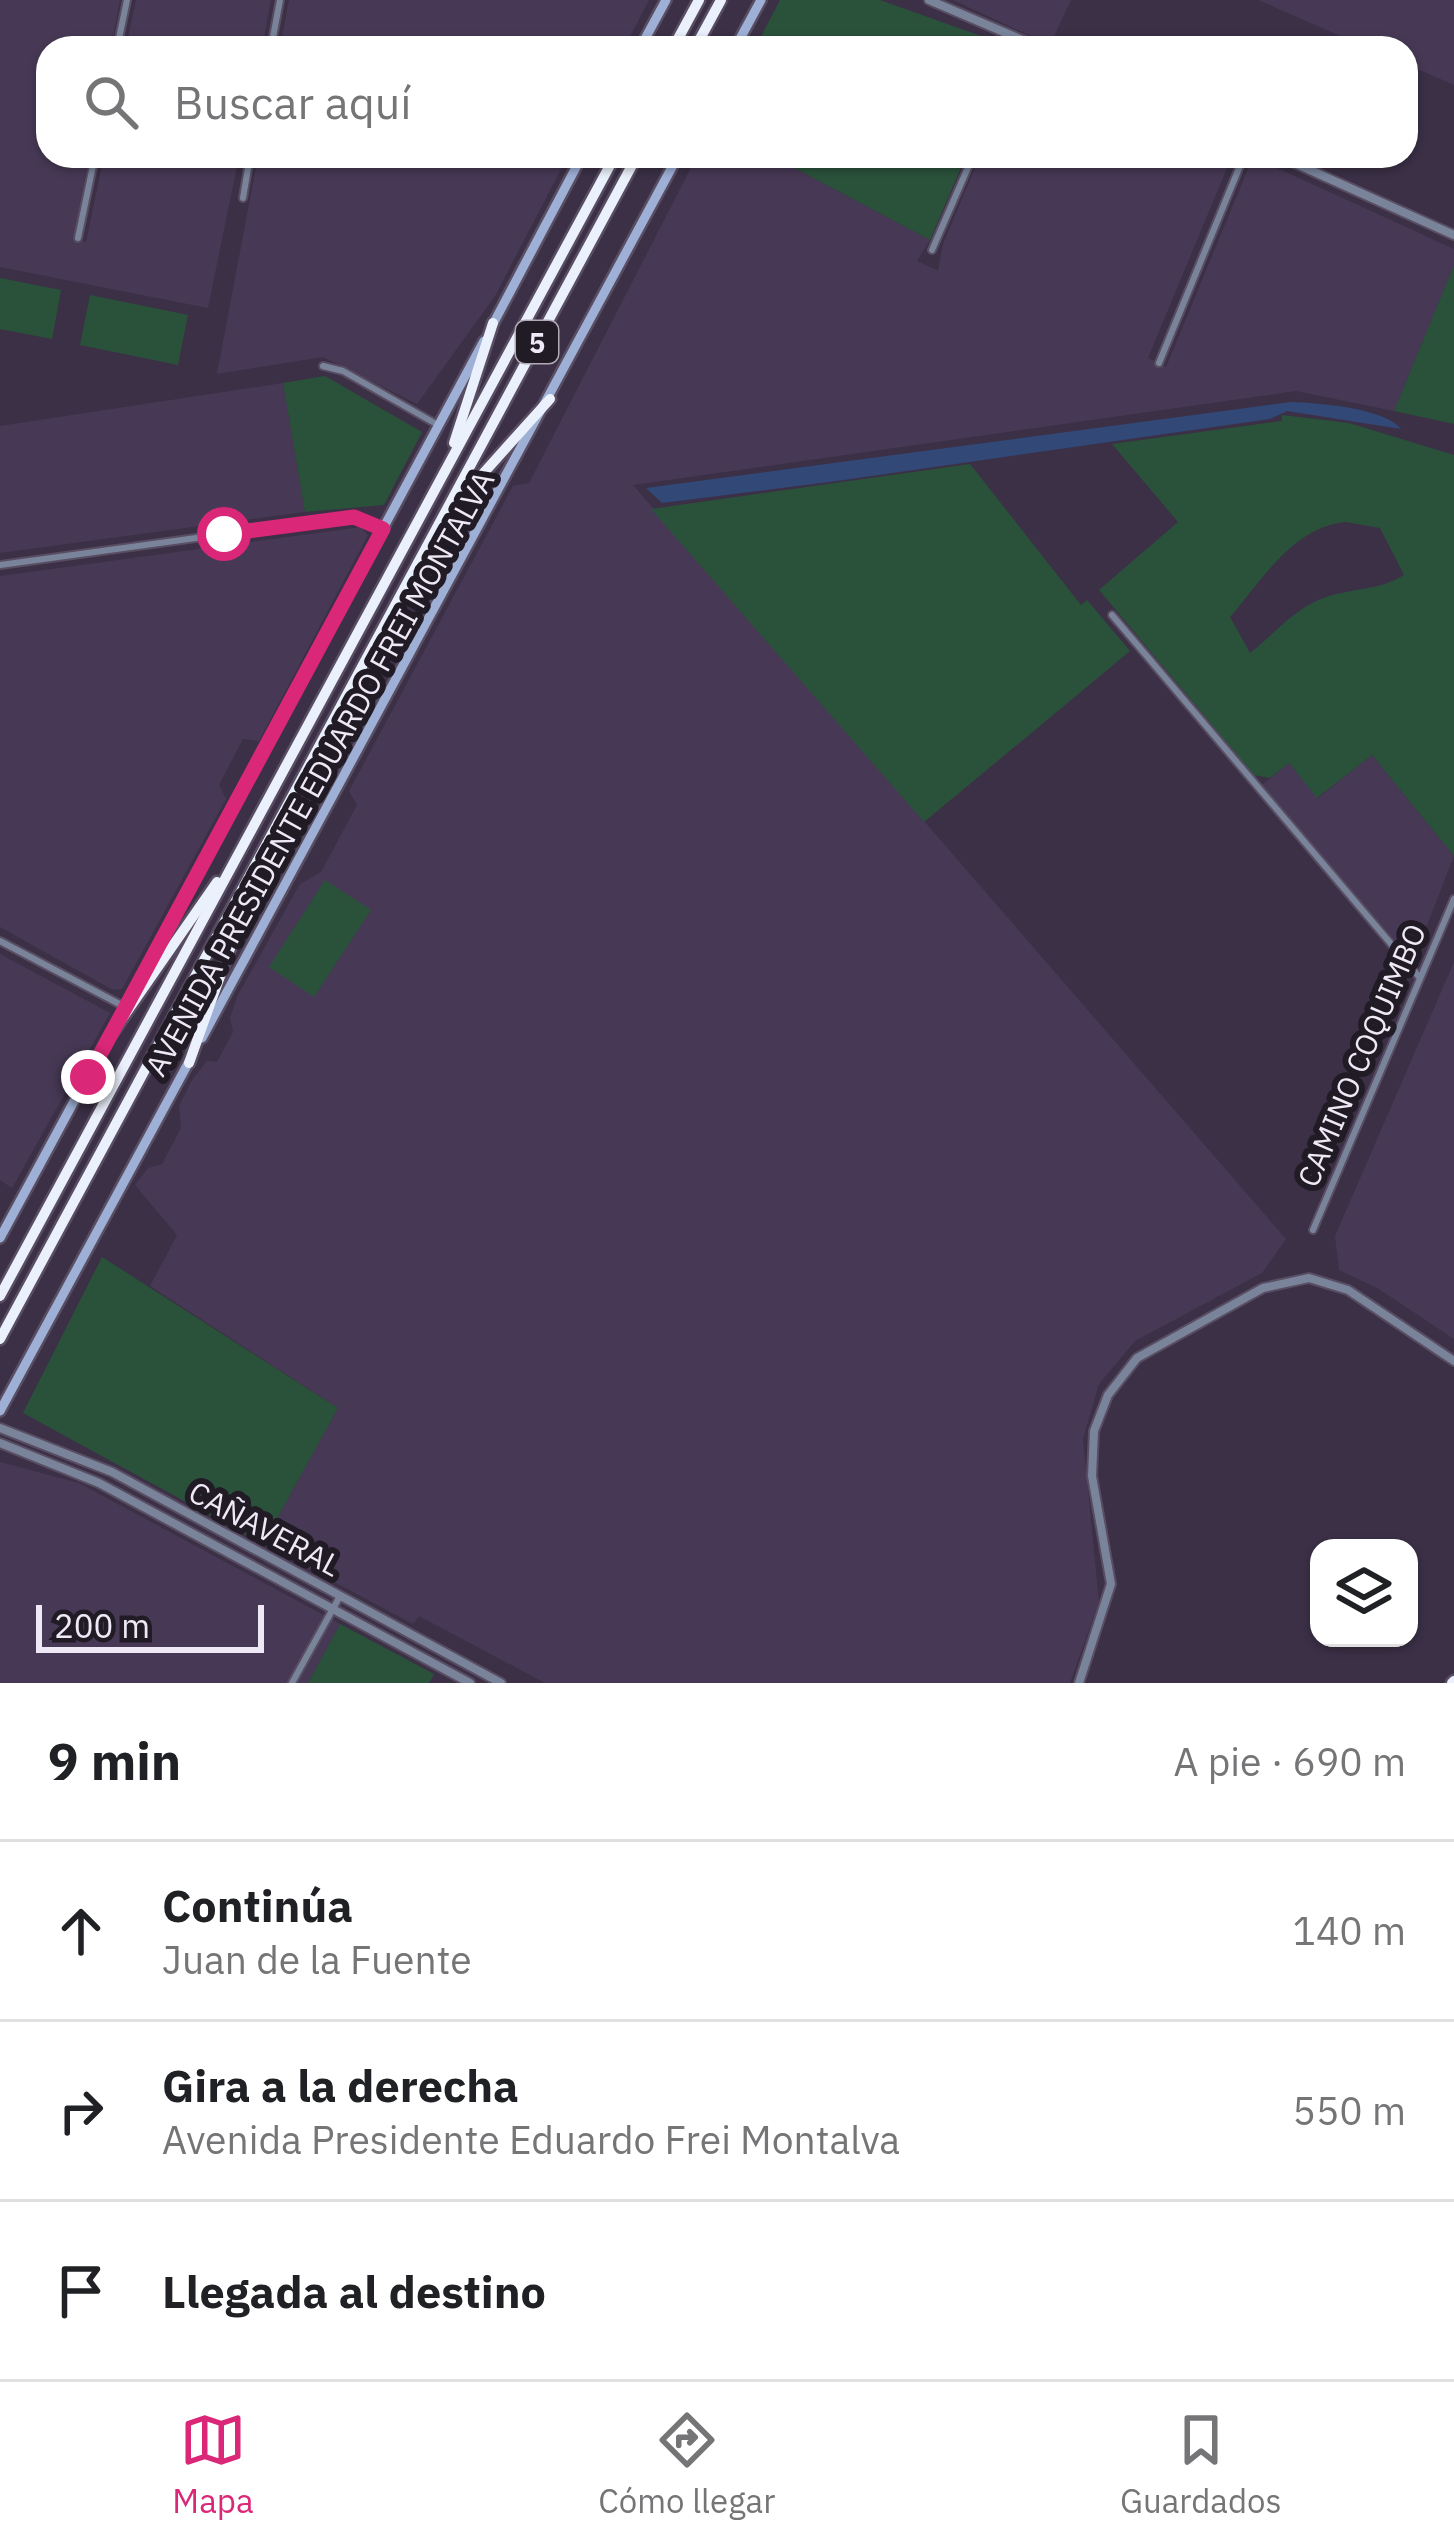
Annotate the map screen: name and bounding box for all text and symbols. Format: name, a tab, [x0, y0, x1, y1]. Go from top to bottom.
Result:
search box	[36, 36, 1418, 168]
icon: search	[78, 69, 144, 135]
text: Buscar aquí	[174, 73, 412, 131]
road number: 5	[516, 321, 558, 363]
street label: AVENIDA PRESIDENTE EDUARDO FREI MONTALVA	[136, 464, 502, 1082]
route start	[197, 507, 251, 561]
street label: CAMINO COQUIMBO	[1288, 918, 1434, 1192]
route end	[61, 1050, 115, 1104]
street label: CAÑAVERAL	[182, 1472, 348, 1584]
map controls	[1310, 1539, 1418, 1647]
button: layers	[1310, 1539, 1418, 1647]
scale bar	[36, 1599, 264, 1652]
text: 200 m	[54, 1604, 150, 1647]
text: 9 min	[48, 1728, 181, 1794]
text: A pie · 690 m	[1173, 1736, 1406, 1787]
text: Continúa	[162, 1876, 353, 1934]
icon: ahead	[48, 1898, 114, 1964]
text: 140 m	[1293, 1905, 1406, 1956]
text: Juan de la Fuente	[162, 1934, 472, 1985]
text: Gira a la derecha	[162, 2056, 519, 2114]
icon: right	[48, 2078, 114, 2144]
text: 550 m	[1293, 2085, 1406, 2136]
text: Avenida Presidente Eduardo Frei Montalva	[162, 2114, 900, 2165]
icon: arrive	[48, 2258, 114, 2324]
text: Llegada al destino	[162, 2262, 546, 2320]
tab: Mapa	[172, 2407, 254, 2522]
tab: Cómo llegar	[598, 2407, 775, 2522]
tab: Guardados	[1120, 2407, 1282, 2522]

